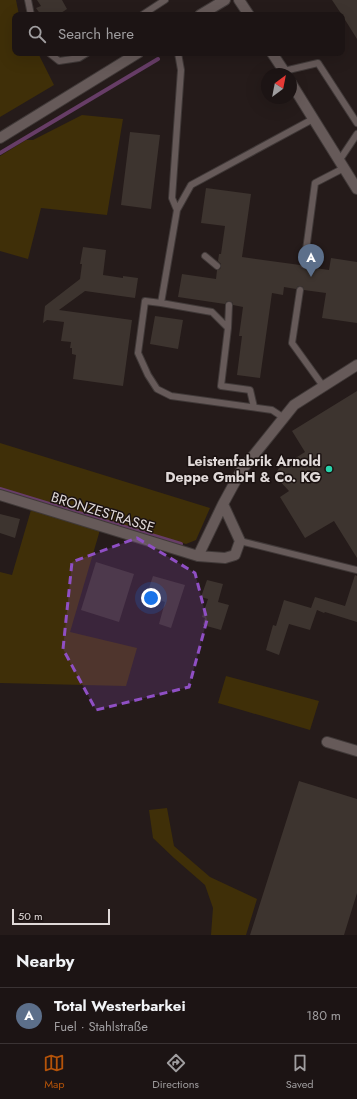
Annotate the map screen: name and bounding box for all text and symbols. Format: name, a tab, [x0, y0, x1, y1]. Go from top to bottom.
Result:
search box	[12, 12, 345, 56]
icon: search	[26, 23, 48, 45]
text: Search here	[58, 23, 134, 45]
north arrow	[261, 68, 297, 104]
pin: A	[298, 244, 324, 277]
place label: Leistenfabrik Arnold Deppe GmbH & Co. KG	[165, 451, 321, 487]
marker: Leistenfabrik Arnold Deppe GmbH & Co. KG	[324, 464, 334, 474]
street label: BRONZESTRASSE	[49, 487, 157, 537]
your location	[141, 588, 161, 608]
scale bar	[12, 907, 110, 926]
text: 50 m	[18, 908, 43, 924]
text: Nearby	[16, 949, 74, 973]
text: Total Westerbarkei	[54, 995, 186, 1017]
text: A	[24, 1006, 34, 1025]
text: 180 m	[306, 1006, 341, 1025]
text: Fuel · Stahlstraße	[54, 1017, 148, 1036]
tab: Map	[43, 1052, 65, 1092]
tab: Directions	[152, 1052, 199, 1092]
tab: Saved	[286, 1052, 314, 1092]

